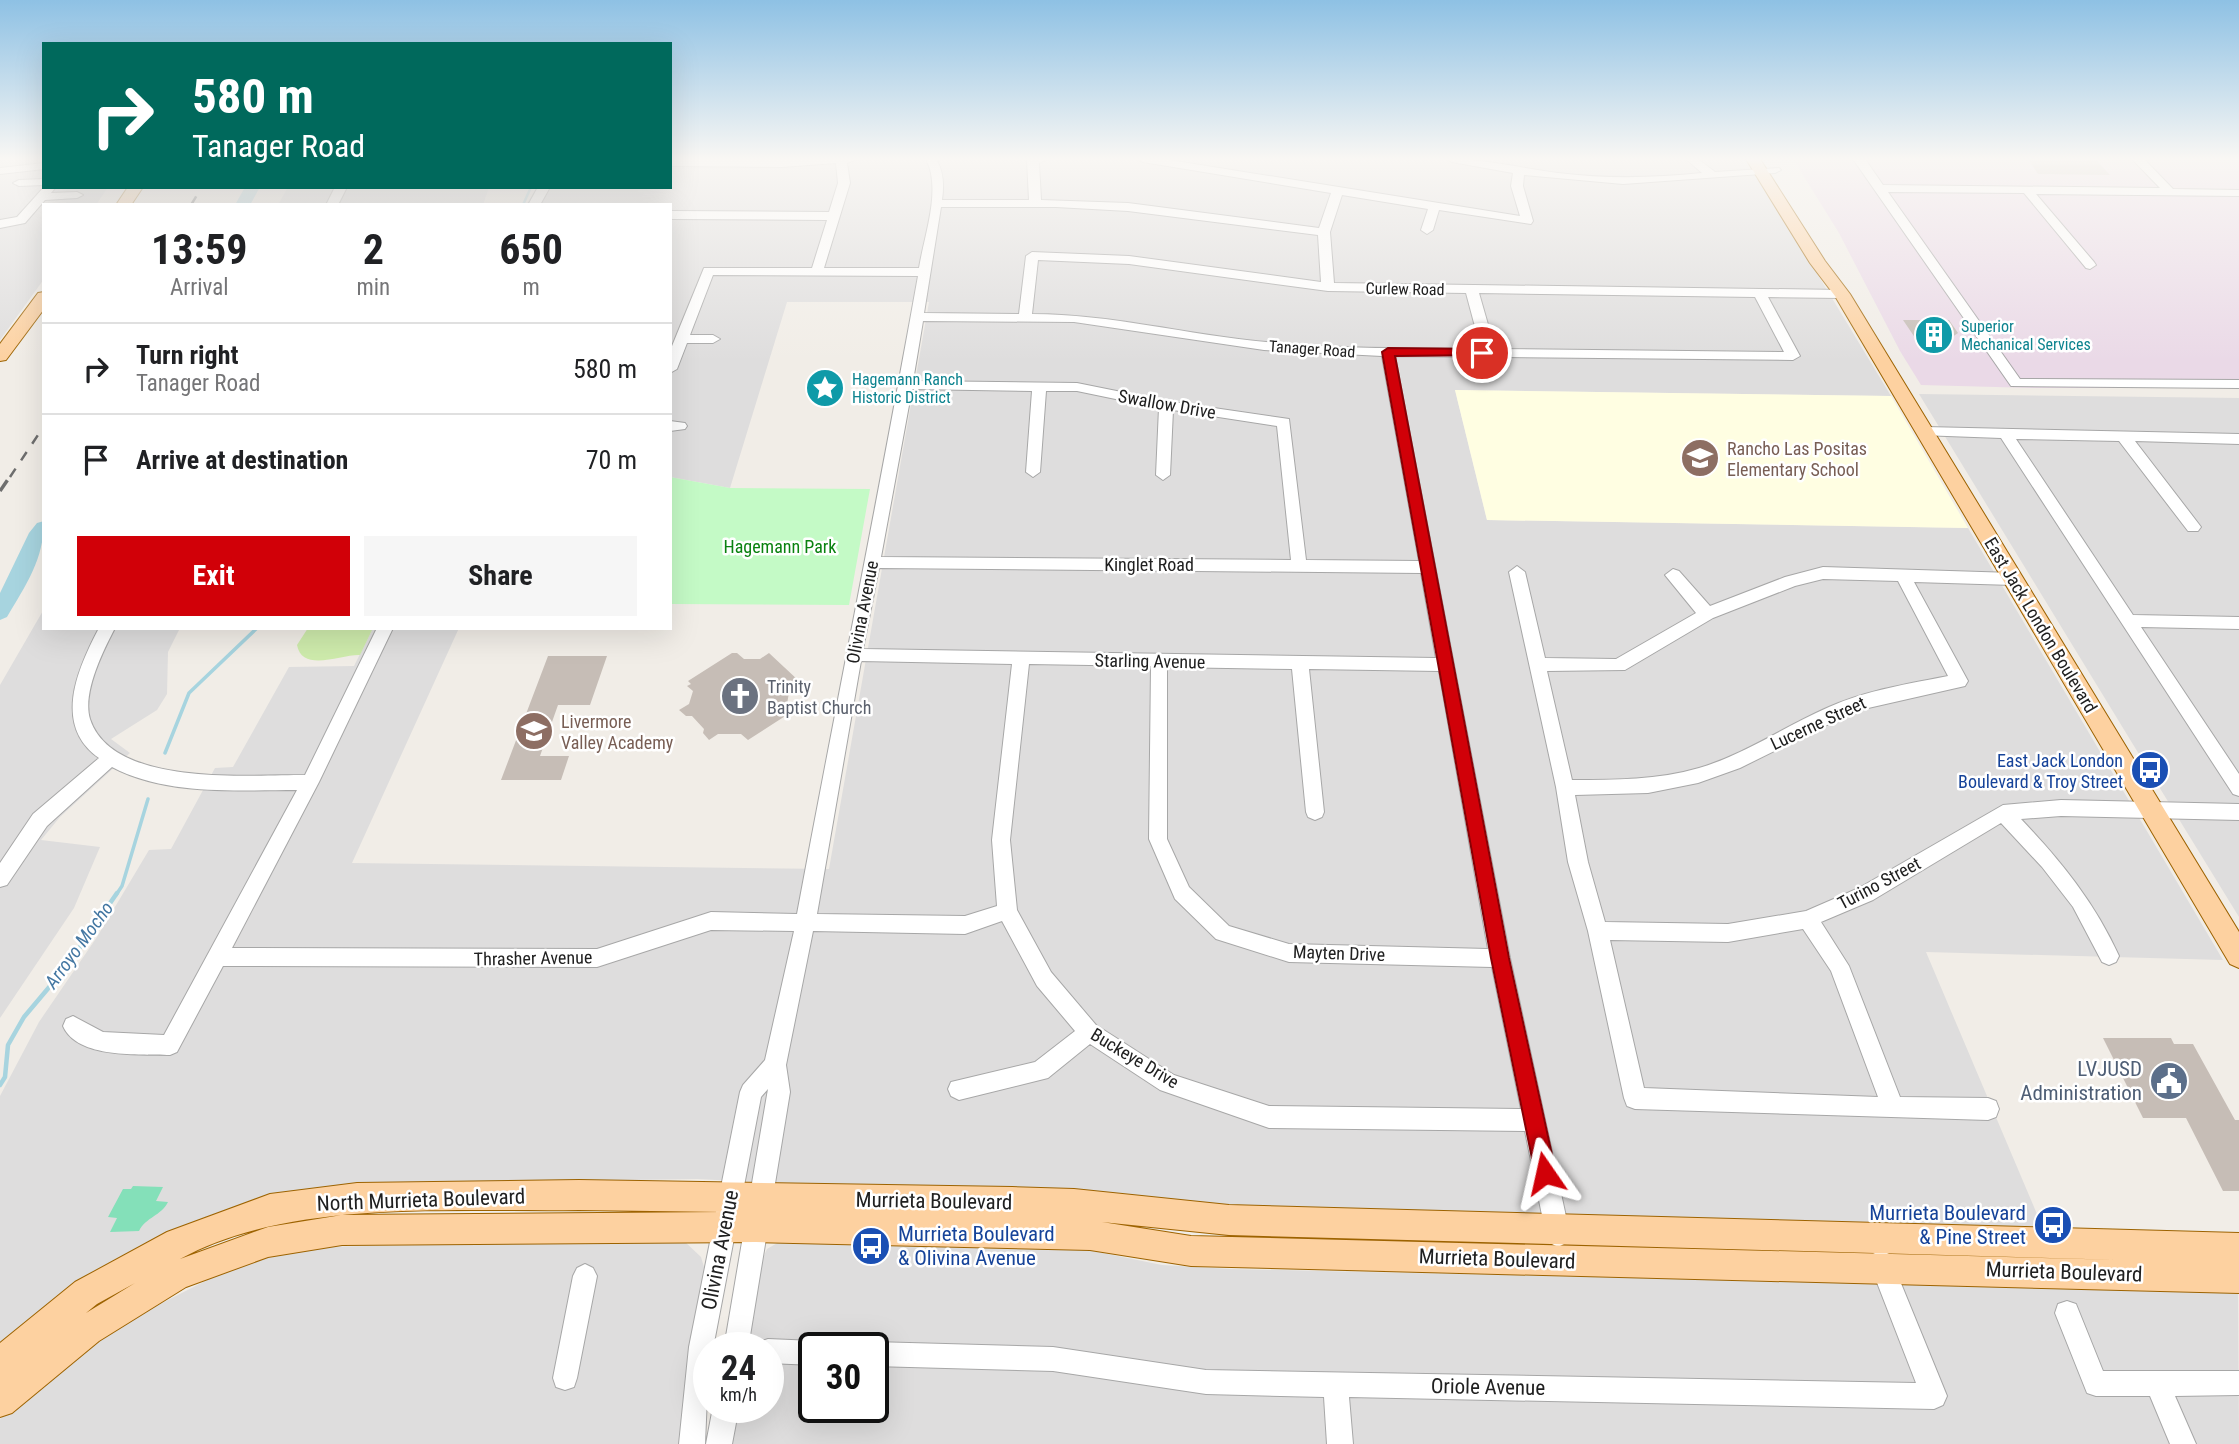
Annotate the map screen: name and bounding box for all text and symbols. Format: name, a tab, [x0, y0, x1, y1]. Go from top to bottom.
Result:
text: 580 m	[192, 68, 314, 125]
icon: right	[77, 70, 168, 161]
text: Tanager Road	[192, 127, 365, 165]
text: 13:59	[151, 225, 247, 274]
text: 2	[363, 225, 384, 274]
text: 650	[499, 225, 563, 274]
text: Arrival	[170, 274, 228, 301]
text: min	[356, 274, 390, 301]
text: m	[522, 274, 540, 301]
street label: Curlew Road	[1365, 279, 1445, 299]
building icon: Superior Mechanical Services	[1913, 314, 1955, 356]
place label: Superior Mechanical Services	[1961, 317, 2091, 354]
pin	[1452, 323, 1512, 383]
icon: arrive	[1463, 334, 1501, 372]
street label: Tanager Road	[1268, 337, 1356, 361]
text: Turn right	[136, 340, 238, 370]
icon: right	[77, 350, 115, 388]
text: 580 m	[573, 354, 637, 384]
place icon: Hagemann Ranch Historic District	[804, 367, 846, 409]
text: Tanager Road	[136, 370, 260, 397]
place label: Hagemann Ranch Historic District	[852, 370, 963, 407]
street label: Swallow Drive	[1117, 385, 1217, 423]
school or university icon: Rancho Las Positas Elementary School	[1679, 437, 1721, 479]
place label: Rancho Las Positas Elementary School	[1727, 438, 1867, 480]
icon: arrive	[77, 441, 115, 479]
text: Arrive at destination	[136, 445, 348, 475]
text: 70 m	[586, 445, 637, 475]
street label: East Jack London Boulevard	[1980, 534, 2102, 716]
button: Exit	[77, 536, 350, 616]
button: Share	[364, 536, 637, 616]
park label: Hagemann Park	[724, 536, 836, 557]
street label: Kinglet Road	[1104, 554, 1194, 575]
street label: Olivina Avenue	[842, 559, 882, 665]
street label: Starling Avenue	[1095, 650, 1205, 672]
church icon: Trinity Baptist Church	[719, 675, 761, 717]
place label: Trinity Baptist Church	[767, 676, 871, 718]
street label: Lucerne Street	[1767, 692, 1869, 754]
school or university icon: Livermore Valley Academy	[513, 710, 555, 752]
place label: Livermore Valley Academy	[561, 711, 674, 753]
bus stop icon: East Jack London Boulevard & Troy Street	[2129, 749, 2171, 791]
place label: East Jack London Boulevard & Troy Street	[1958, 750, 2123, 792]
street label: Turino Street	[1834, 852, 1924, 914]
water label: Arroyo Mocho	[39, 897, 118, 994]
street label: Mayten Drive	[1293, 941, 1385, 965]
street label: Thrasher Avenue	[474, 946, 592, 970]
street label: Buckeye Drive	[1087, 1024, 1183, 1092]
place label: LVJUSD Administration	[2020, 1057, 2142, 1105]
public building icon: LVJUSD Administration	[2148, 1060, 2190, 1102]
position arrow	[1508, 1136, 1582, 1210]
street label: North Murrieta Boulevard	[316, 1184, 526, 1216]
street label: Olivina Avenue	[697, 1188, 743, 1312]
street label: Murrieta Boulevard	[855, 1188, 1013, 1214]
place label: Murrieta Boulevard & Pine Street	[1869, 1201, 2026, 1249]
bus stop icon: Murrieta Boulevard & Pine Street	[2032, 1204, 2074, 1246]
place label: Murrieta Boulevard & Olivina Avenue	[898, 1222, 1055, 1270]
bus stop icon: Murrieta Boulevard & Olivina Avenue	[850, 1225, 892, 1267]
street label: Murrieta Boulevard	[1418, 1244, 1576, 1274]
street label: Murrieta Boulevard	[1985, 1257, 2143, 1287]
speed limit sign: 30	[798, 1332, 889, 1423]
text: 24	[721, 1348, 756, 1389]
street label: Oriole Avenue	[1431, 1374, 1546, 1400]
text: km/h	[720, 1384, 757, 1405]

